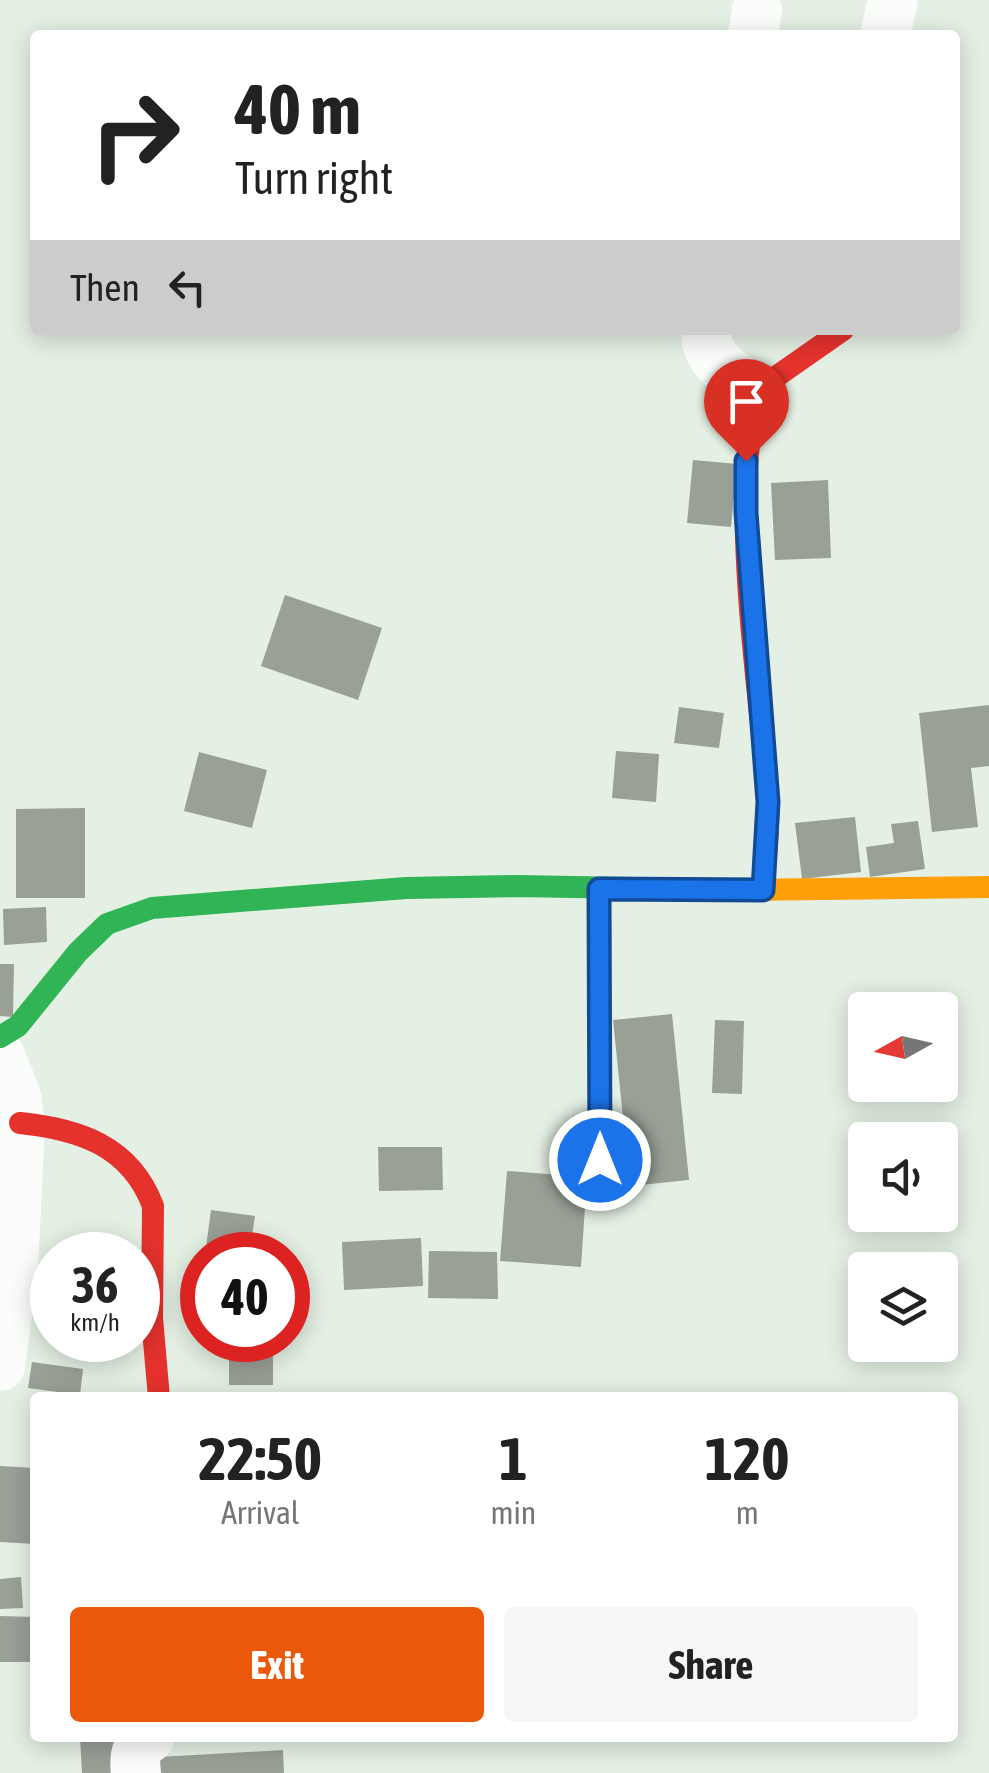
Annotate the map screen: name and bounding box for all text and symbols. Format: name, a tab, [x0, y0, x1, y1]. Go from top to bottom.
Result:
text: 40 m	[235, 69, 361, 149]
icon: right	[70, 70, 200, 200]
text: Turn right	[235, 152, 393, 204]
icon: left	[160, 260, 215, 315]
text: Then	[70, 266, 140, 309]
pin	[704, 359, 789, 462]
icon: arrive	[719, 374, 774, 429]
north arrow	[848, 992, 958, 1102]
map controls	[848, 992, 958, 1362]
position arrow	[548, 1108, 652, 1212]
button: sound	[848, 1122, 958, 1232]
speed limit sign: 40	[180, 1232, 310, 1362]
button: layers	[848, 1252, 958, 1362]
text: 36	[71, 1256, 118, 1314]
text: km/h	[70, 1308, 120, 1336]
text: 22:50	[198, 1424, 322, 1493]
text: 1	[499, 1424, 528, 1493]
text: 120	[705, 1424, 789, 1493]
text: Arrival	[221, 1494, 299, 1531]
text: min	[490, 1494, 536, 1531]
text: m	[736, 1494, 759, 1531]
button: Exit	[70, 1607, 484, 1722]
button: Share	[504, 1607, 918, 1722]

